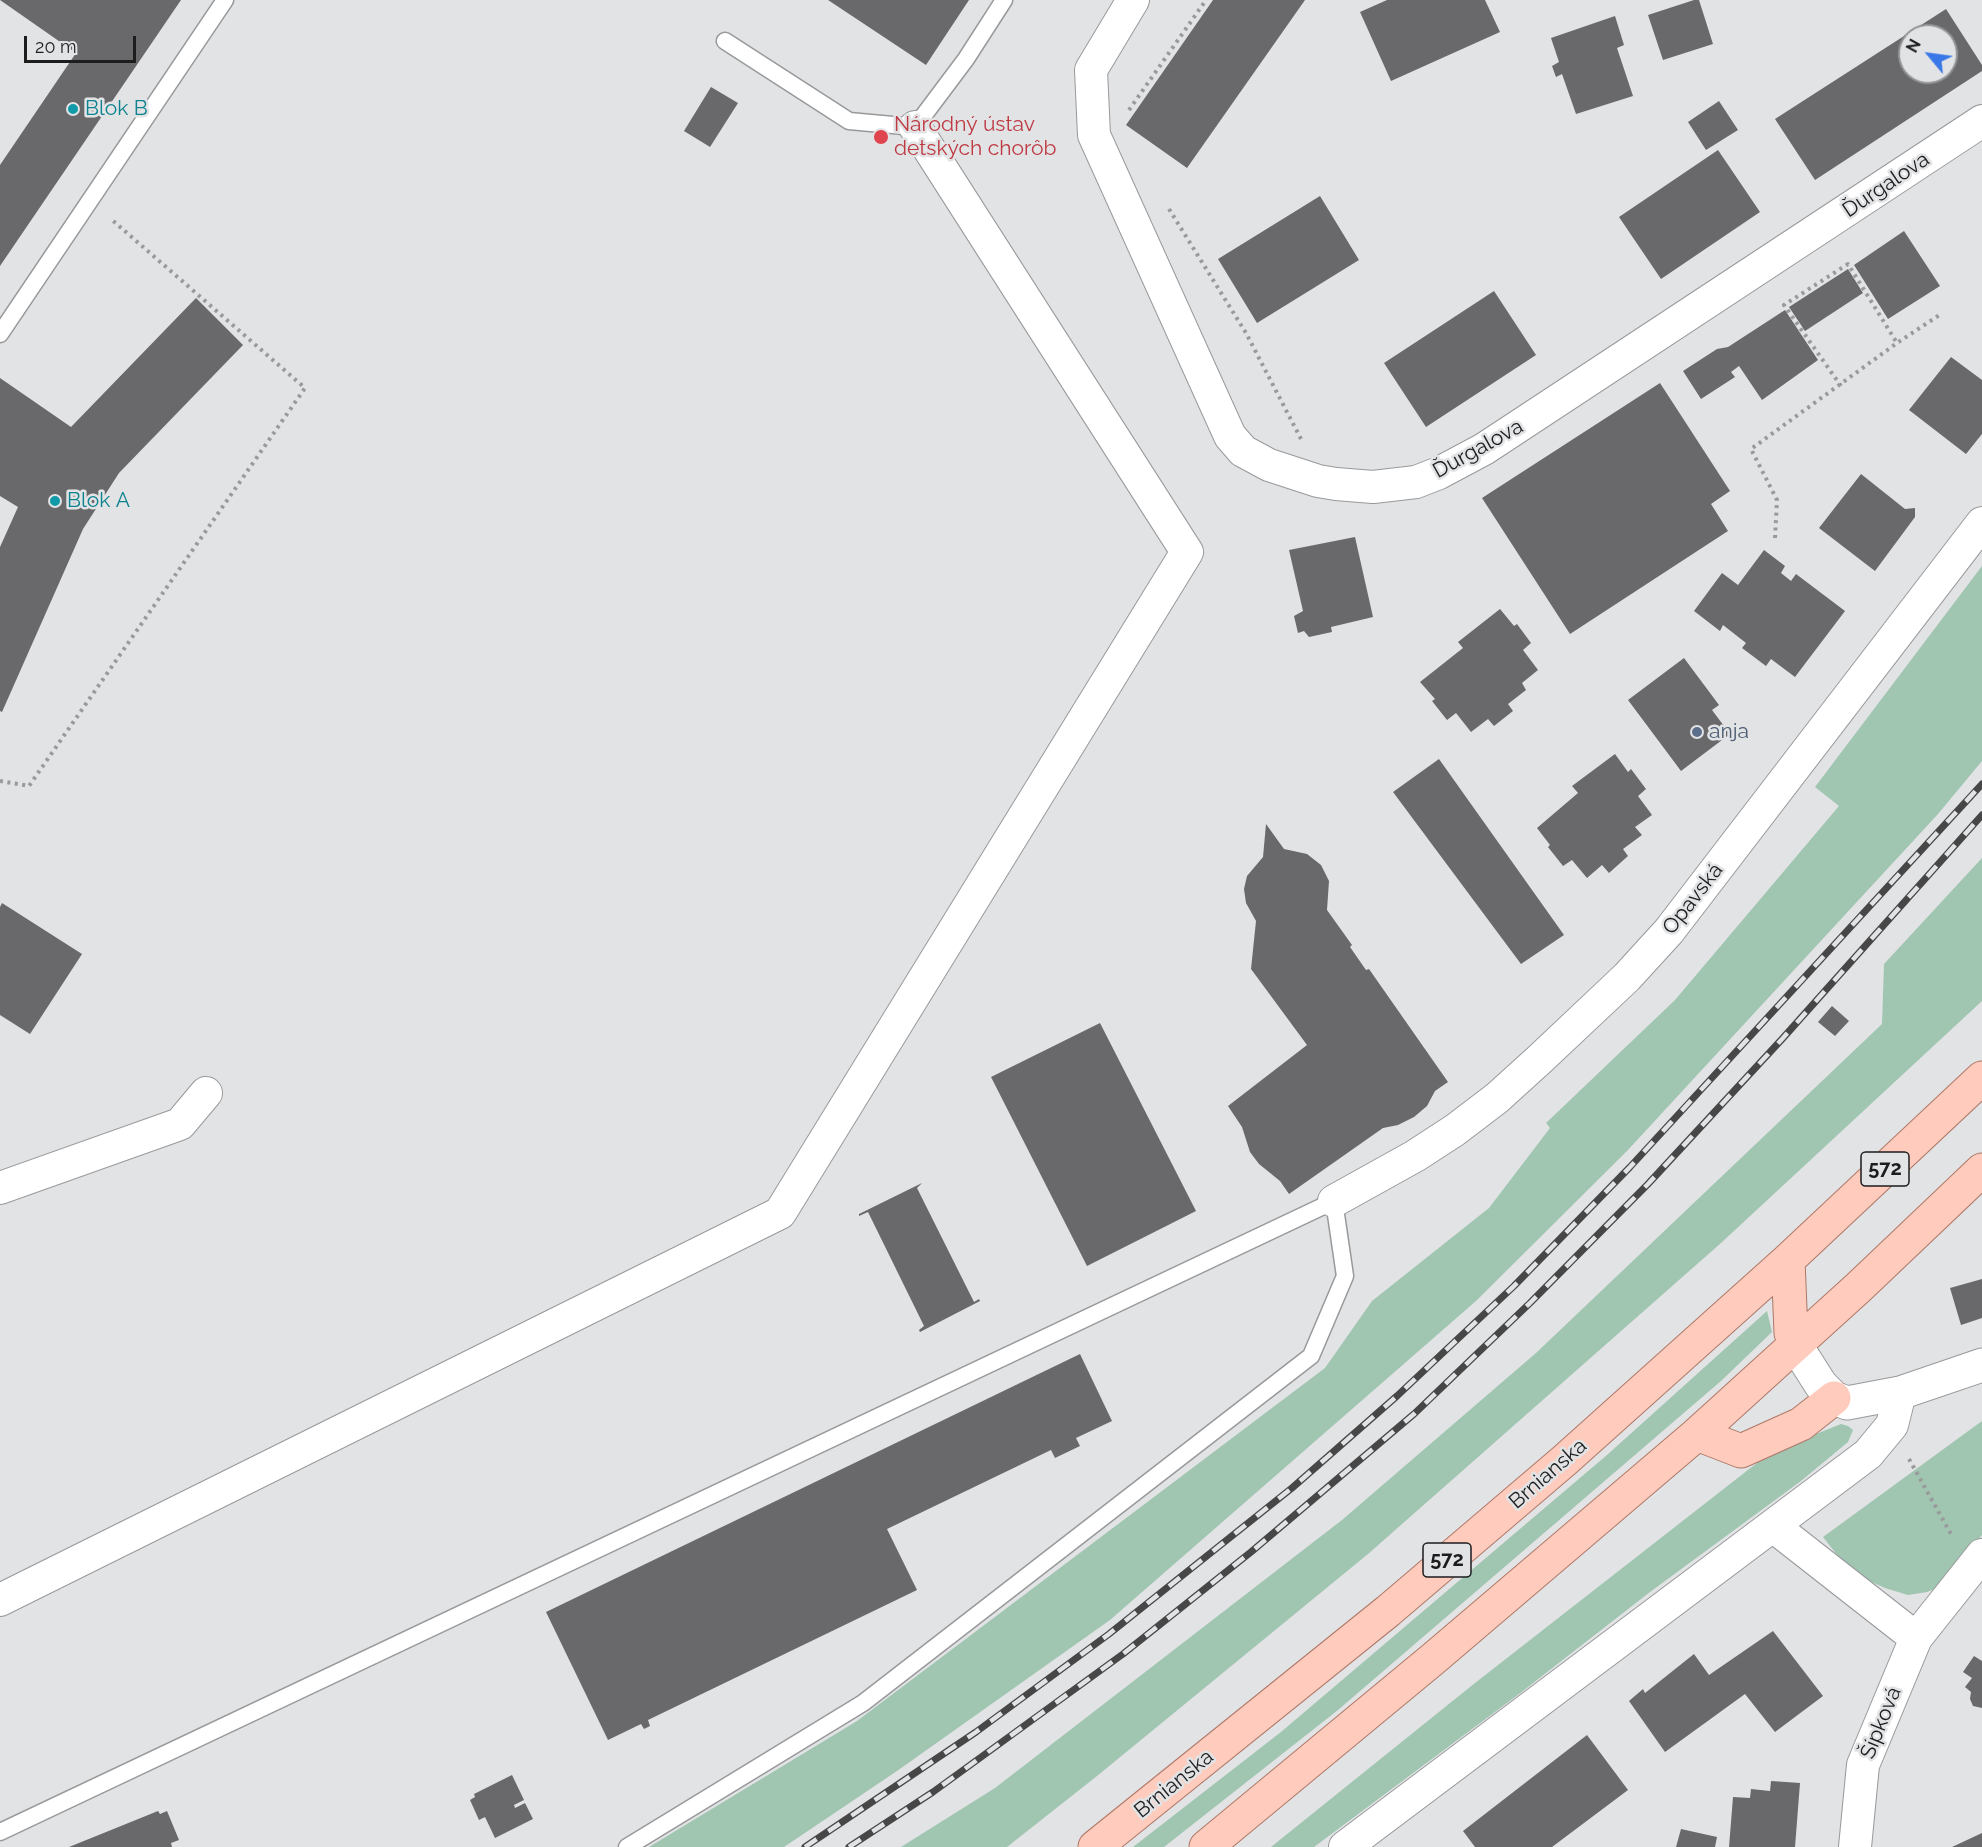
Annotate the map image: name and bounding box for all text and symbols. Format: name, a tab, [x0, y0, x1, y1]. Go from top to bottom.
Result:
scale bar	[27, 24, 140, 62]
north arrow	[1898, 24, 1958, 84]
text: 20 m	[35, 36, 77, 57]
text: N	[1902, 36, 1925, 56]
place label: Blok B	[85, 96, 148, 122]
marker: Blok B	[66, 102, 80, 116]
place label: Národný ústav detských chorôb	[894, 112, 1056, 162]
marker: Národný ústav detských chorôb	[872, 128, 890, 146]
street label: Ďurgalova	[1838, 147, 1934, 223]
street label: Ďurgalova	[1429, 414, 1527, 484]
place label: Blok A	[67, 488, 130, 514]
marker: Blok A	[48, 494, 62, 508]
place label: anja	[1709, 719, 1749, 745]
marker: anja	[1690, 725, 1704, 739]
street label: Opavská	[1657, 858, 1729, 940]
road number: 572	[1861, 1152, 1909, 1186]
street label: Brnianska	[1504, 1433, 1592, 1515]
road number: 572	[1423, 1543, 1471, 1577]
street label: Šípková	[1855, 1683, 1907, 1763]
street label: Brnianska	[1129, 1744, 1219, 1824]

